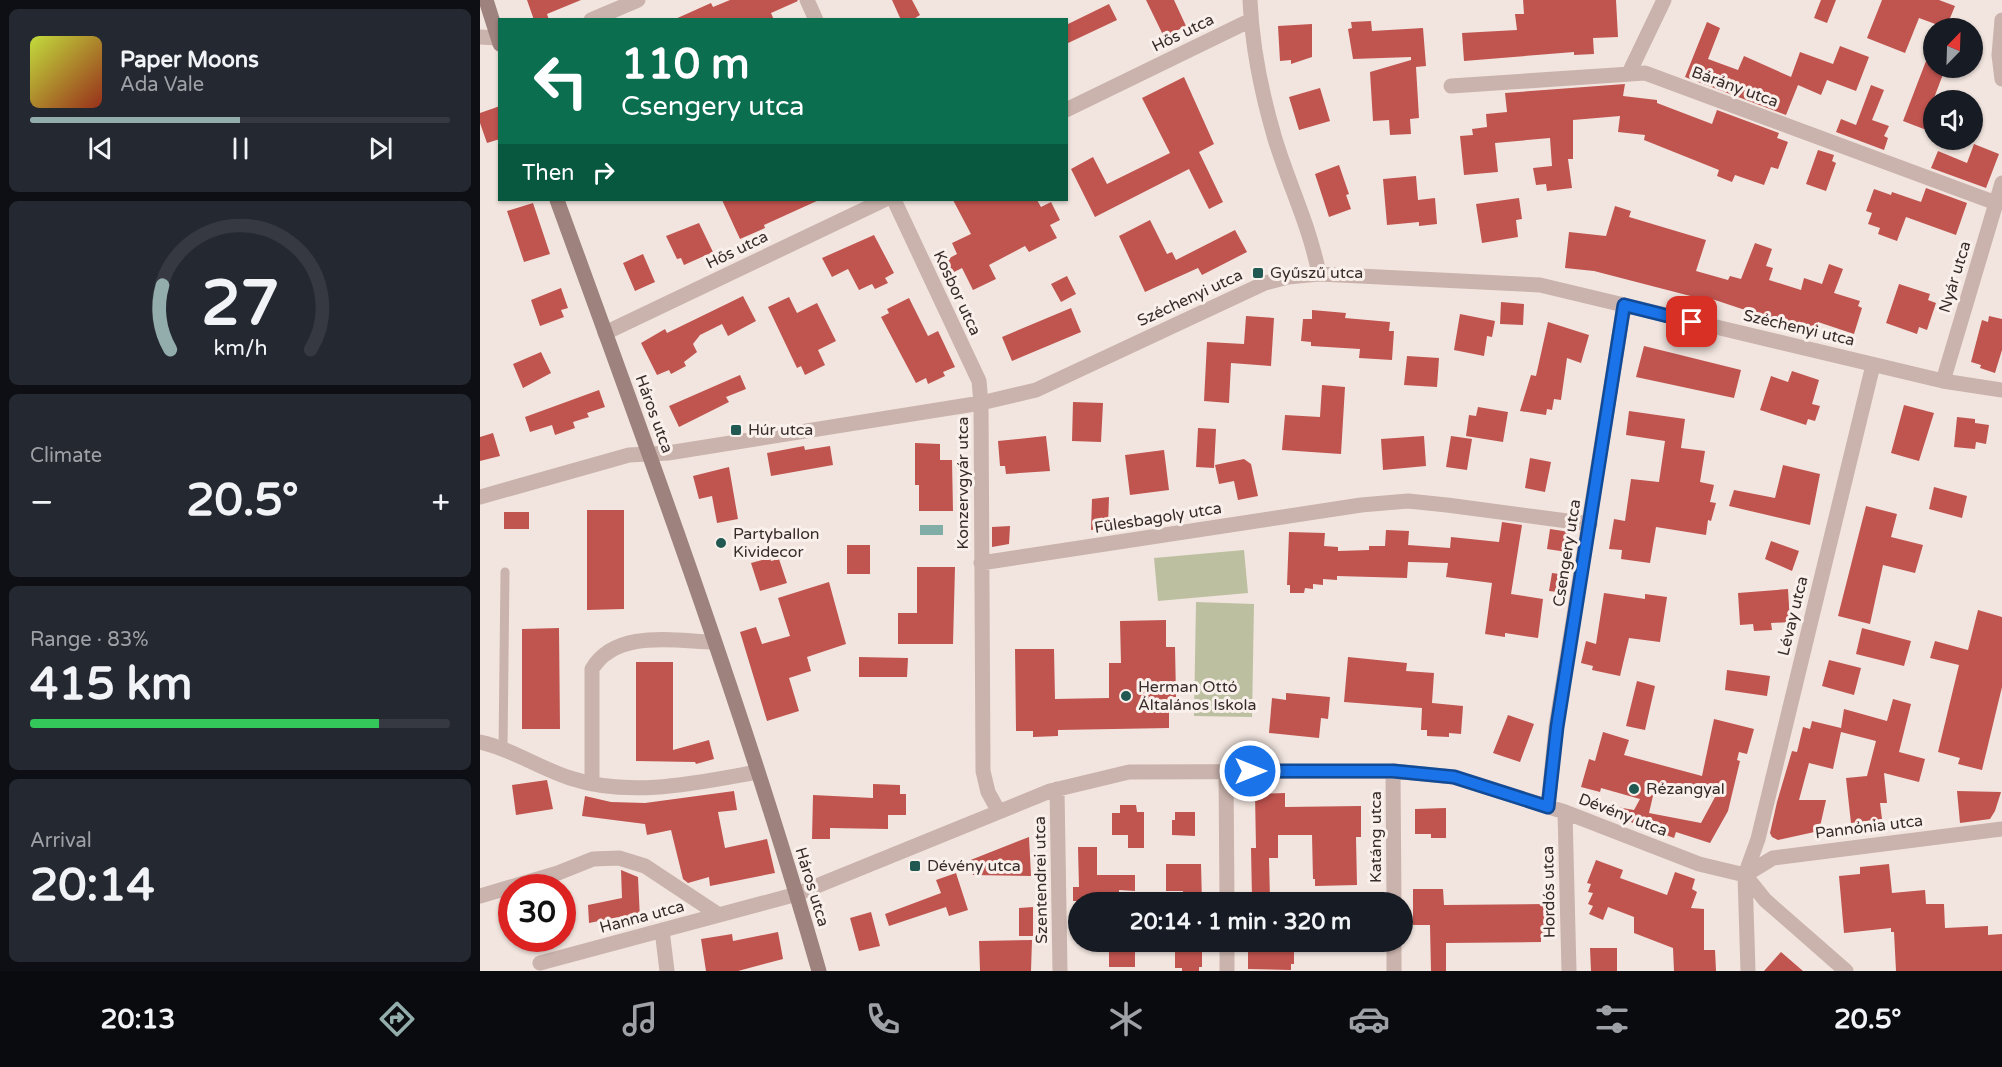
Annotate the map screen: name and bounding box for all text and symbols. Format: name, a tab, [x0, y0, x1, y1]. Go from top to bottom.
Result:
street label: Hős utca	[1149, 9, 1217, 57]
north arrow	[1923, 18, 1983, 78]
map controls	[1923, 18, 1983, 150]
text: 110 m	[621, 39, 750, 90]
icon: left	[522, 42, 600, 120]
text: Paper Moons	[120, 47, 259, 73]
street label: Bárány utca	[1689, 62, 1781, 112]
text: Ada Vale	[120, 73, 204, 97]
text: Csengery utca	[621, 90, 805, 123]
button: sound	[1923, 90, 1983, 150]
icon: previous	[84, 132, 117, 165]
icon: pause	[224, 132, 257, 165]
icon: next	[364, 132, 397, 165]
icon: right	[587, 156, 620, 189]
text: Then	[522, 160, 575, 186]
street label: Hős utca	[703, 226, 771, 274]
street label: Nyár utca	[1935, 239, 1975, 315]
street label: Kosbor utca	[929, 247, 985, 339]
place label: Gyűszű utca	[1270, 263, 1363, 283]
street label: Széchenyi utca	[1134, 265, 1246, 331]
marker: Gyűszű utca	[1251, 266, 1265, 280]
text: 27	[201, 267, 279, 342]
pin	[1666, 296, 1717, 347]
icon: arrive	[1675, 305, 1708, 338]
street label: Széchenyi utca	[1741, 305, 1857, 351]
text: km/h	[213, 336, 267, 362]
street label: Háros utca	[631, 372, 677, 456]
street label: Konzervgyár utca	[953, 417, 973, 549]
place label: Húr utca	[748, 420, 813, 440]
marker: Húr utca	[729, 423, 743, 437]
text: Climate	[30, 444, 102, 468]
text: 20.5°	[186, 474, 299, 528]
text: −	[30, 483, 54, 522]
text: +	[431, 483, 450, 522]
street label: Fülesbagoly utca	[1093, 498, 1223, 538]
street label: Csengery utca	[1549, 498, 1585, 608]
place label: Partyballon Kividecor	[733, 524, 820, 562]
marker: Partyballon Kividecor	[714, 536, 728, 550]
street label: Lévay utca	[1773, 574, 1813, 658]
text: Range · 83%	[30, 628, 149, 652]
text: 415 km	[30, 658, 192, 712]
place label: Herman Ottó Általános Iskola	[1138, 677, 1257, 715]
marker: Herman Ottó Általános Iskola	[1119, 689, 1133, 703]
position arrow	[1218, 739, 1282, 803]
place label: Rézangyal	[1646, 779, 1725, 799]
marker: Rézangyal	[1627, 782, 1641, 796]
street label: Dévény utca	[1576, 789, 1670, 841]
street label: Katáng utca	[1366, 791, 1386, 883]
street label: Pannónia utca	[1814, 810, 1924, 844]
street label: Szentendrei utca	[1030, 816, 1052, 944]
text: Arrival	[30, 829, 92, 853]
street label: Háros utca	[790, 845, 834, 929]
street label: Hordós utca	[1538, 846, 1560, 938]
place label: Dévény utca	[927, 856, 1021, 876]
text: 20:14	[30, 859, 155, 913]
marker: Dévény utca	[908, 859, 922, 873]
speed limit sign: 30	[498, 874, 576, 952]
street label: Hanna utca	[597, 896, 687, 938]
text: 20:14 · 1 min · 320 m	[1130, 909, 1351, 935]
icon: directions	[376, 998, 418, 1040]
icon: music	[619, 998, 661, 1040]
icon: phone	[862, 998, 904, 1040]
icon: climate	[1105, 998, 1147, 1040]
icon: car	[1348, 998, 1390, 1040]
icon: filters	[1591, 998, 1633, 1040]
text: 20:13	[100, 1003, 175, 1036]
text: 20.5°	[1834, 1003, 1901, 1036]

